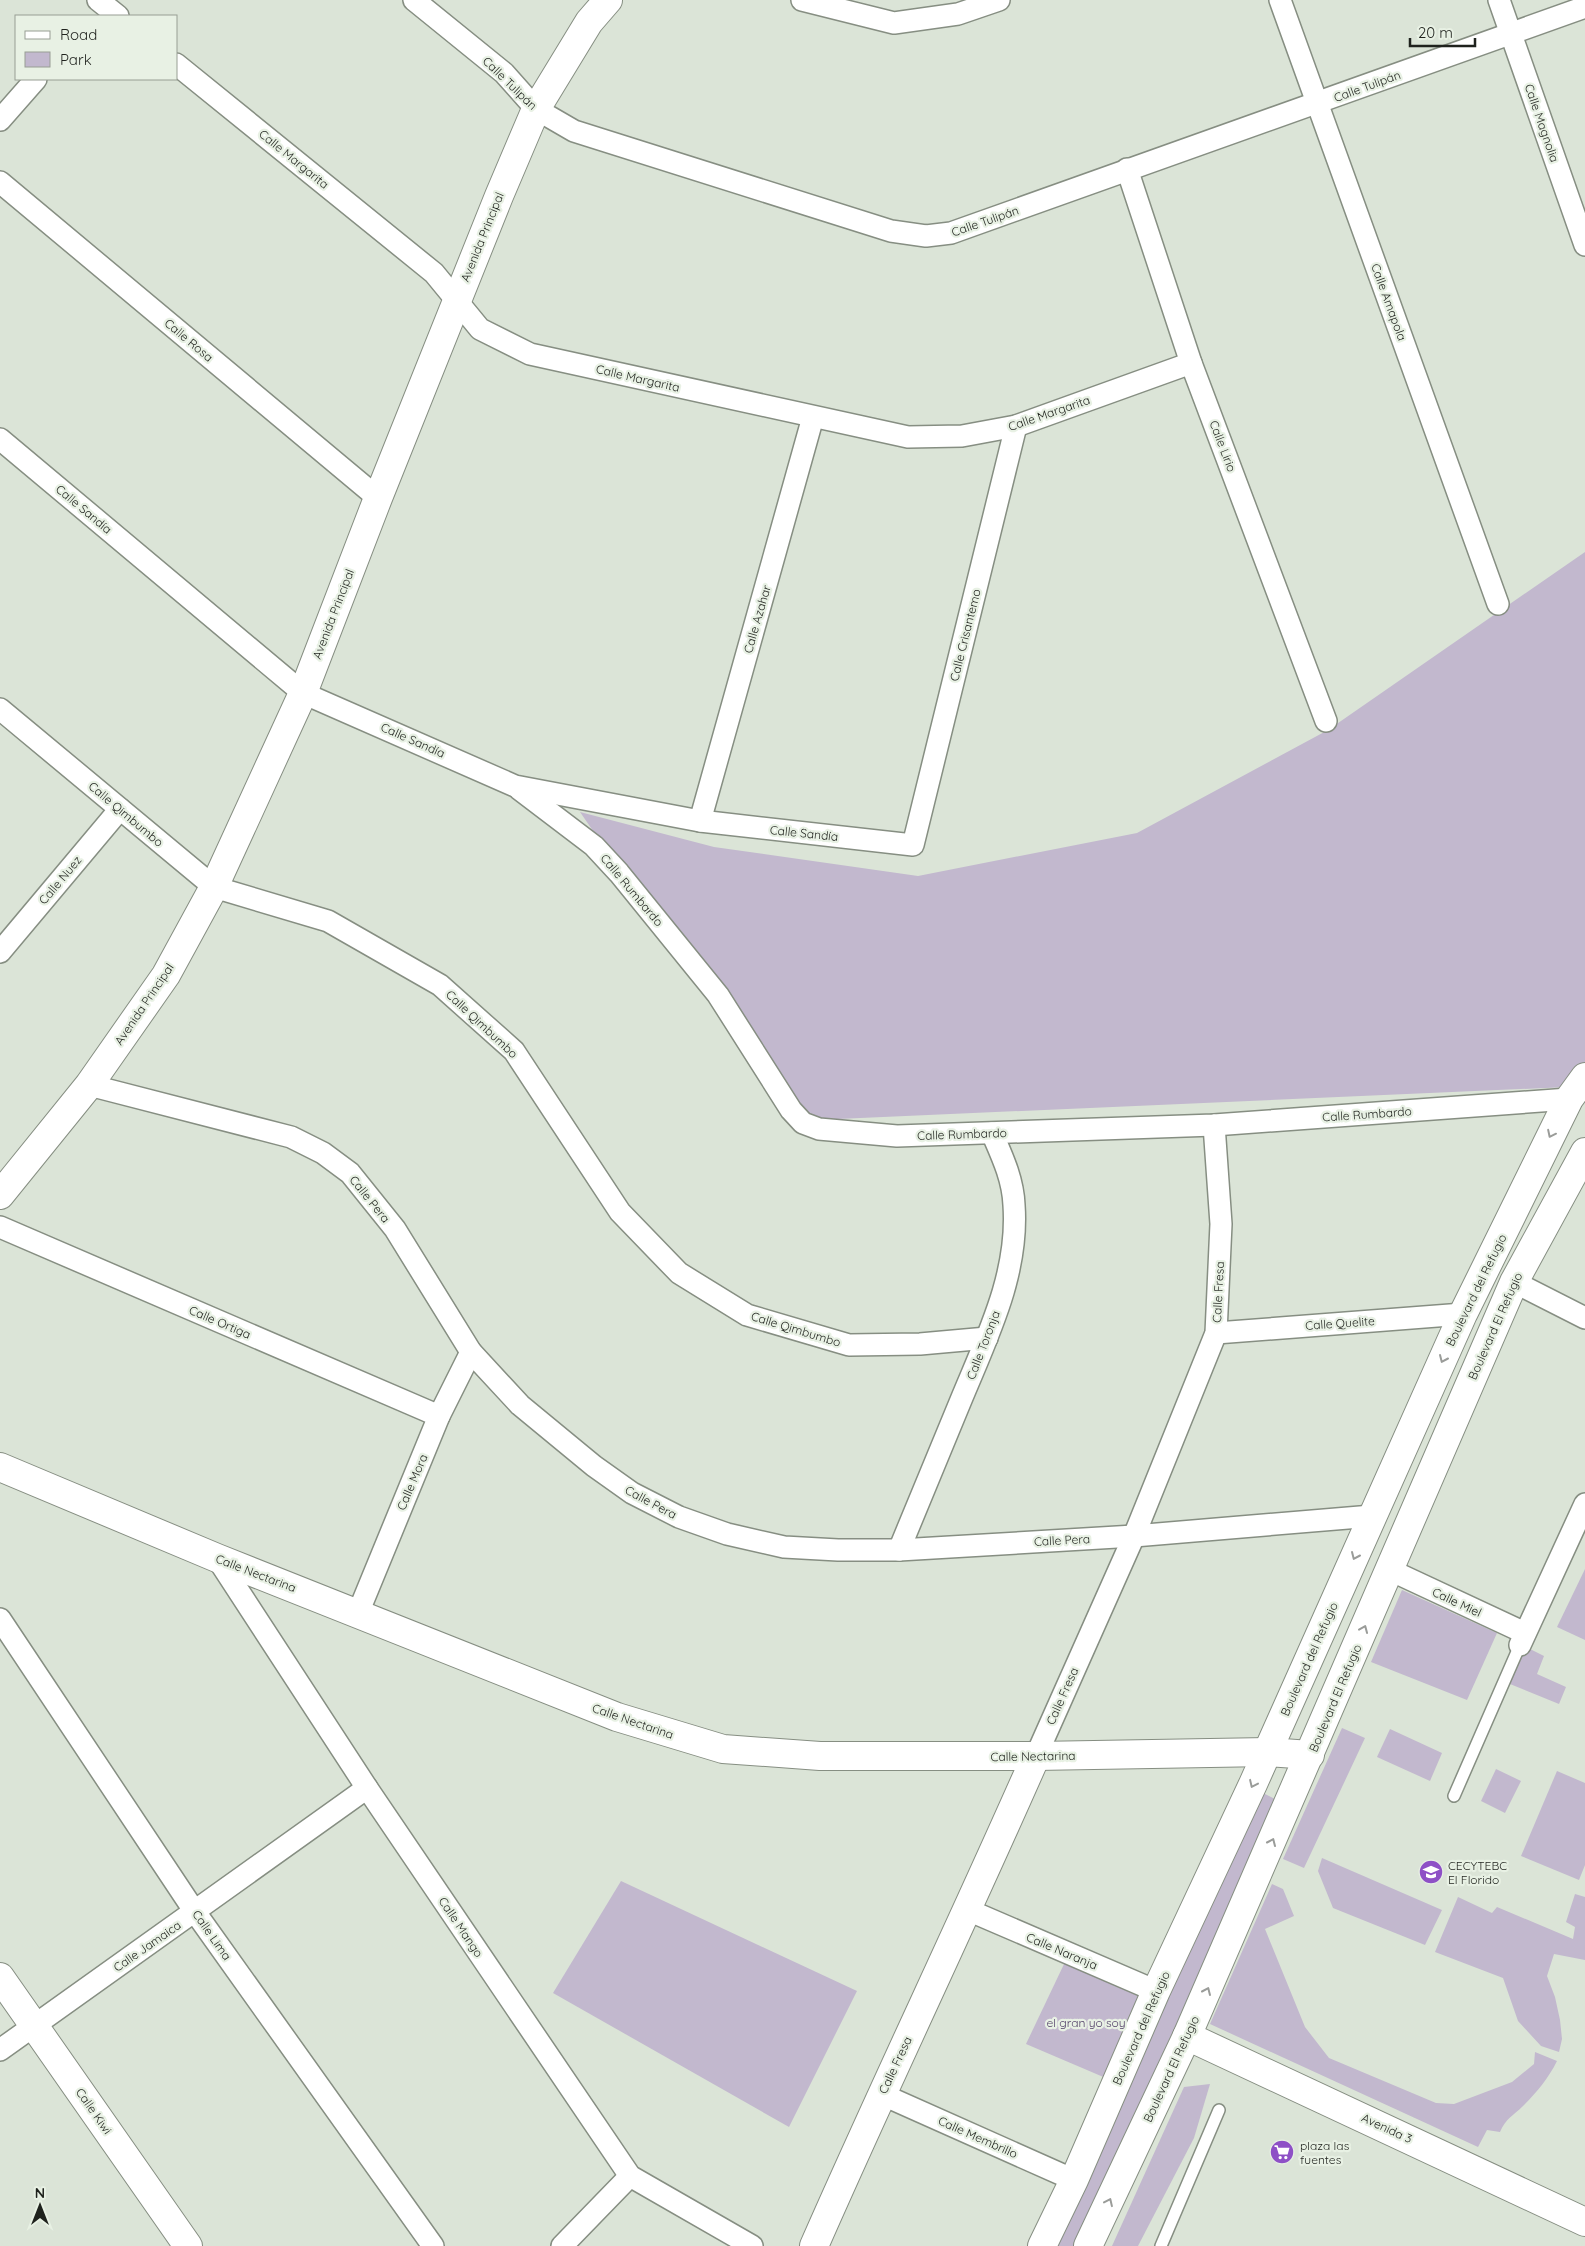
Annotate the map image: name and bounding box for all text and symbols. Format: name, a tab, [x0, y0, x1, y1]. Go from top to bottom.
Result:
legend	[15, 15, 178, 80]
scale bar	[1410, 15, 1475, 47]
text: 20 m	[1418, 23, 1453, 42]
text: Road	[60, 25, 97, 44]
text: Park	[60, 50, 92, 69]
street label: Calle Tulipán	[480, 53, 540, 113]
street label: Calle Tulipán	[1332, 67, 1402, 105]
street label: Calle Magnolia	[1522, 82, 1562, 164]
street label: Calle Margarita	[256, 126, 332, 192]
street label: Avenida Principal	[457, 190, 507, 284]
street label: Calle Tulipán	[949, 203, 1021, 239]
street label: Calle Amapola	[1368, 261, 1410, 343]
street label: Calle Rosa	[162, 315, 216, 365]
street label: Calle Margarita	[595, 361, 681, 395]
street label: Calle Margarita	[1006, 392, 1092, 434]
street label: Calle Lirio	[1206, 418, 1240, 474]
street label: Calle Sandía	[53, 481, 115, 537]
street label: Avenida Principal	[309, 567, 357, 661]
street label: Calle Azahar	[740, 583, 774, 655]
street label: Calle Crisantemo	[946, 587, 984, 683]
street label: Calle Sandía	[379, 719, 447, 761]
street label: Calle Qimbumbo	[86, 778, 166, 850]
street label: Calle Sandía	[769, 822, 839, 844]
street label: Calle Rumbardo	[597, 851, 667, 929]
street label: Calle Nuez	[35, 853, 85, 907]
street label: Avenida Principal	[111, 960, 177, 1048]
street label: Calle Qimbumbo	[443, 987, 521, 1061]
street label: Calle Rumbardo	[1322, 1103, 1412, 1125]
street label: Calle Rumbardo	[917, 1125, 1007, 1143]
one-way arrow	[1547, 1129, 1557, 1138]
street label: Calle Pera	[347, 1172, 393, 1226]
street label: Boulevard del Refugio	[1442, 1231, 1510, 1349]
street label: Calle Fresa	[1209, 1261, 1227, 1323]
street label: Boulevard El Refugio	[1465, 1270, 1525, 1382]
street label: Calle Ortiga	[187, 1302, 253, 1342]
street label: Calle Qimbumbo	[749, 1308, 843, 1350]
street label: Calle Toronja	[963, 1308, 1003, 1382]
street label: Calle Quelite	[1305, 1313, 1375, 1333]
one-way arrow	[1439, 1354, 1449, 1363]
street label: Calle Mora	[393, 1452, 431, 1512]
street label: Calle Pera	[623, 1482, 679, 1522]
street label: Calle Pera	[1034, 1531, 1090, 1549]
street label: Calle Nectarina	[214, 1551, 298, 1595]
one-way arrow	[1350, 1551, 1361, 1560]
street label: Calle Miel	[1430, 1584, 1484, 1620]
street label: Boulevard del Refugio	[1277, 1600, 1341, 1718]
one-way arrow	[1358, 1625, 1369, 1634]
street label: Boulevard El Refugio	[1305, 1642, 1365, 1754]
street label: Calle Fresa	[1043, 1665, 1081, 1727]
street label: Calle Nectarina	[590, 1700, 676, 1742]
street label: Calle Nectarina	[990, 1748, 1076, 1764]
one-way arrow	[1249, 1779, 1260, 1788]
one-way arrow	[1266, 1838, 1277, 1847]
place label: CECYTEBC El Florido	[1448, 1858, 1507, 1887]
school or university icon: CECYTEBC El Florido	[1418, 1859, 1444, 1885]
street label: Calle Mango	[435, 1894, 487, 1960]
street label: Calle Lima	[189, 1907, 235, 1963]
street label: Calle Jamaica	[110, 1917, 184, 1975]
street label: Calle Naranja	[1024, 1929, 1100, 1973]
street label: Boulevard del Refugio	[1109, 1969, 1173, 2087]
one-way arrow	[1200, 1987, 1211, 1996]
street label: Boulevard El Refugio	[1140, 2013, 1202, 2125]
park label: el gran yo soy	[1046, 2015, 1126, 2030]
street label: Calle Fresa	[875, 2034, 915, 2096]
street label: Calle Kiwi	[73, 2085, 115, 2137]
street label: Avenida 3	[1359, 2110, 1415, 2146]
street label: Calle Membrillo	[936, 2113, 1020, 2161]
place label: plaza las fuentes	[1300, 2138, 1350, 2167]
supermarket icon: plaza las fuentes	[1269, 2139, 1295, 2165]
north arrow	[15, 2181, 65, 2231]
text: N	[35, 2184, 45, 2202]
one-way arrow	[1102, 2198, 1113, 2207]

